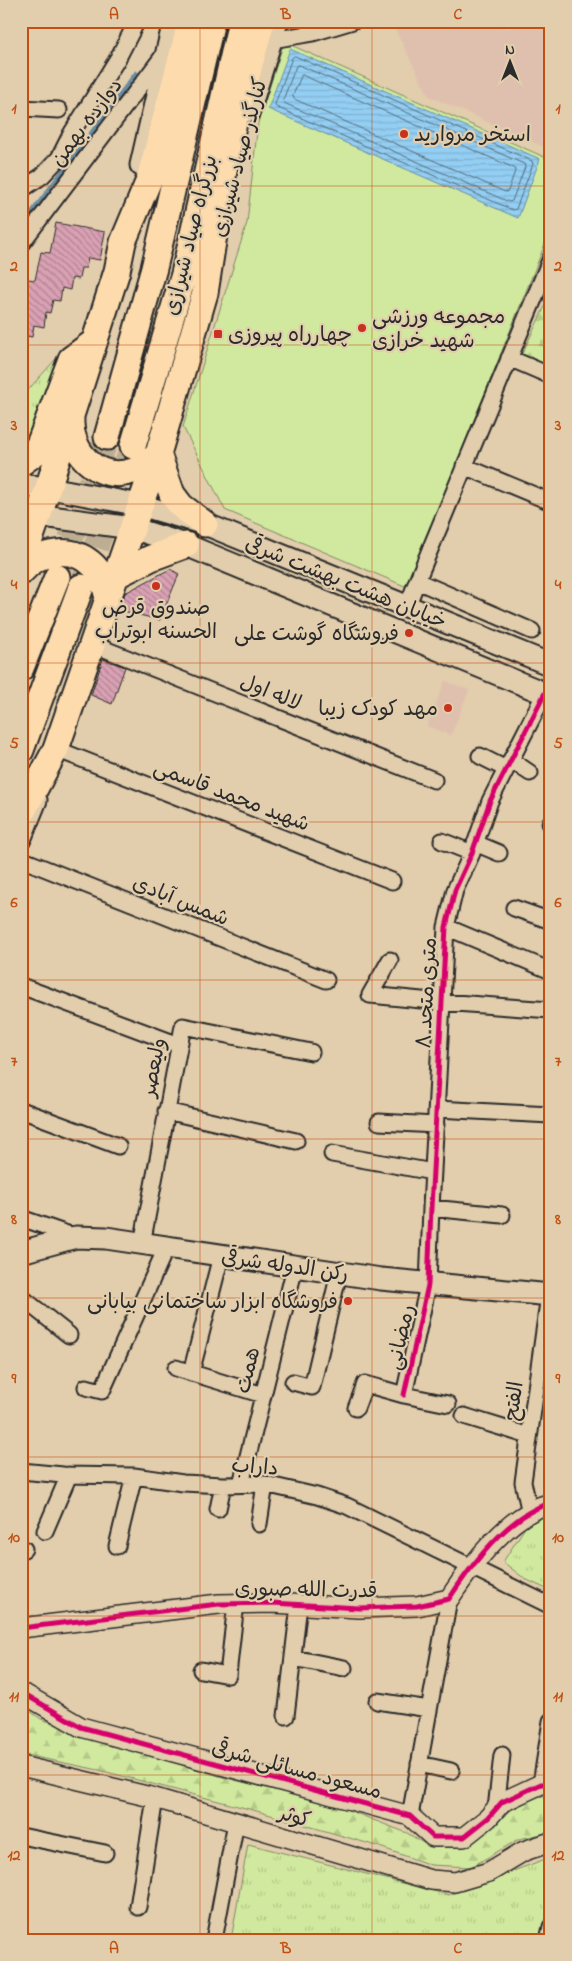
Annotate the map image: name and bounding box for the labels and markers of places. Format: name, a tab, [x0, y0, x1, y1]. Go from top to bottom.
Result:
place label: استخر مروارید	[414, 121, 531, 151]
marker: استخر مروارید	[398, 128, 410, 140]
place label: مجموعه ورزشی شهید خرازی	[372, 303, 505, 357]
place label: چهارراه پیروزی	[228, 321, 352, 351]
marker: مجموعه ورزشی شهید خرازی	[356, 322, 368, 334]
marker: چهارراه پیروزی	[212, 328, 224, 340]
marker: صندوق قرض الحسنه ابوتراب	[150, 580, 162, 592]
place label: صندوق قرض الحسنه ابوتراب	[95, 594, 217, 648]
place label: فروشگاه گوشت علی	[234, 620, 399, 650]
marker: فروشگاه گوشت علی	[403, 627, 415, 639]
place label: مهد کودک زیبا	[318, 695, 438, 725]
marker: مهد کودک زیبا	[442, 702, 454, 714]
place label: فروشگاه ابزار ساختمانی بیابانی	[87, 1288, 338, 1318]
marker: فروشگاه ابزار ساختمانی بیابانی	[342, 1295, 354, 1307]

